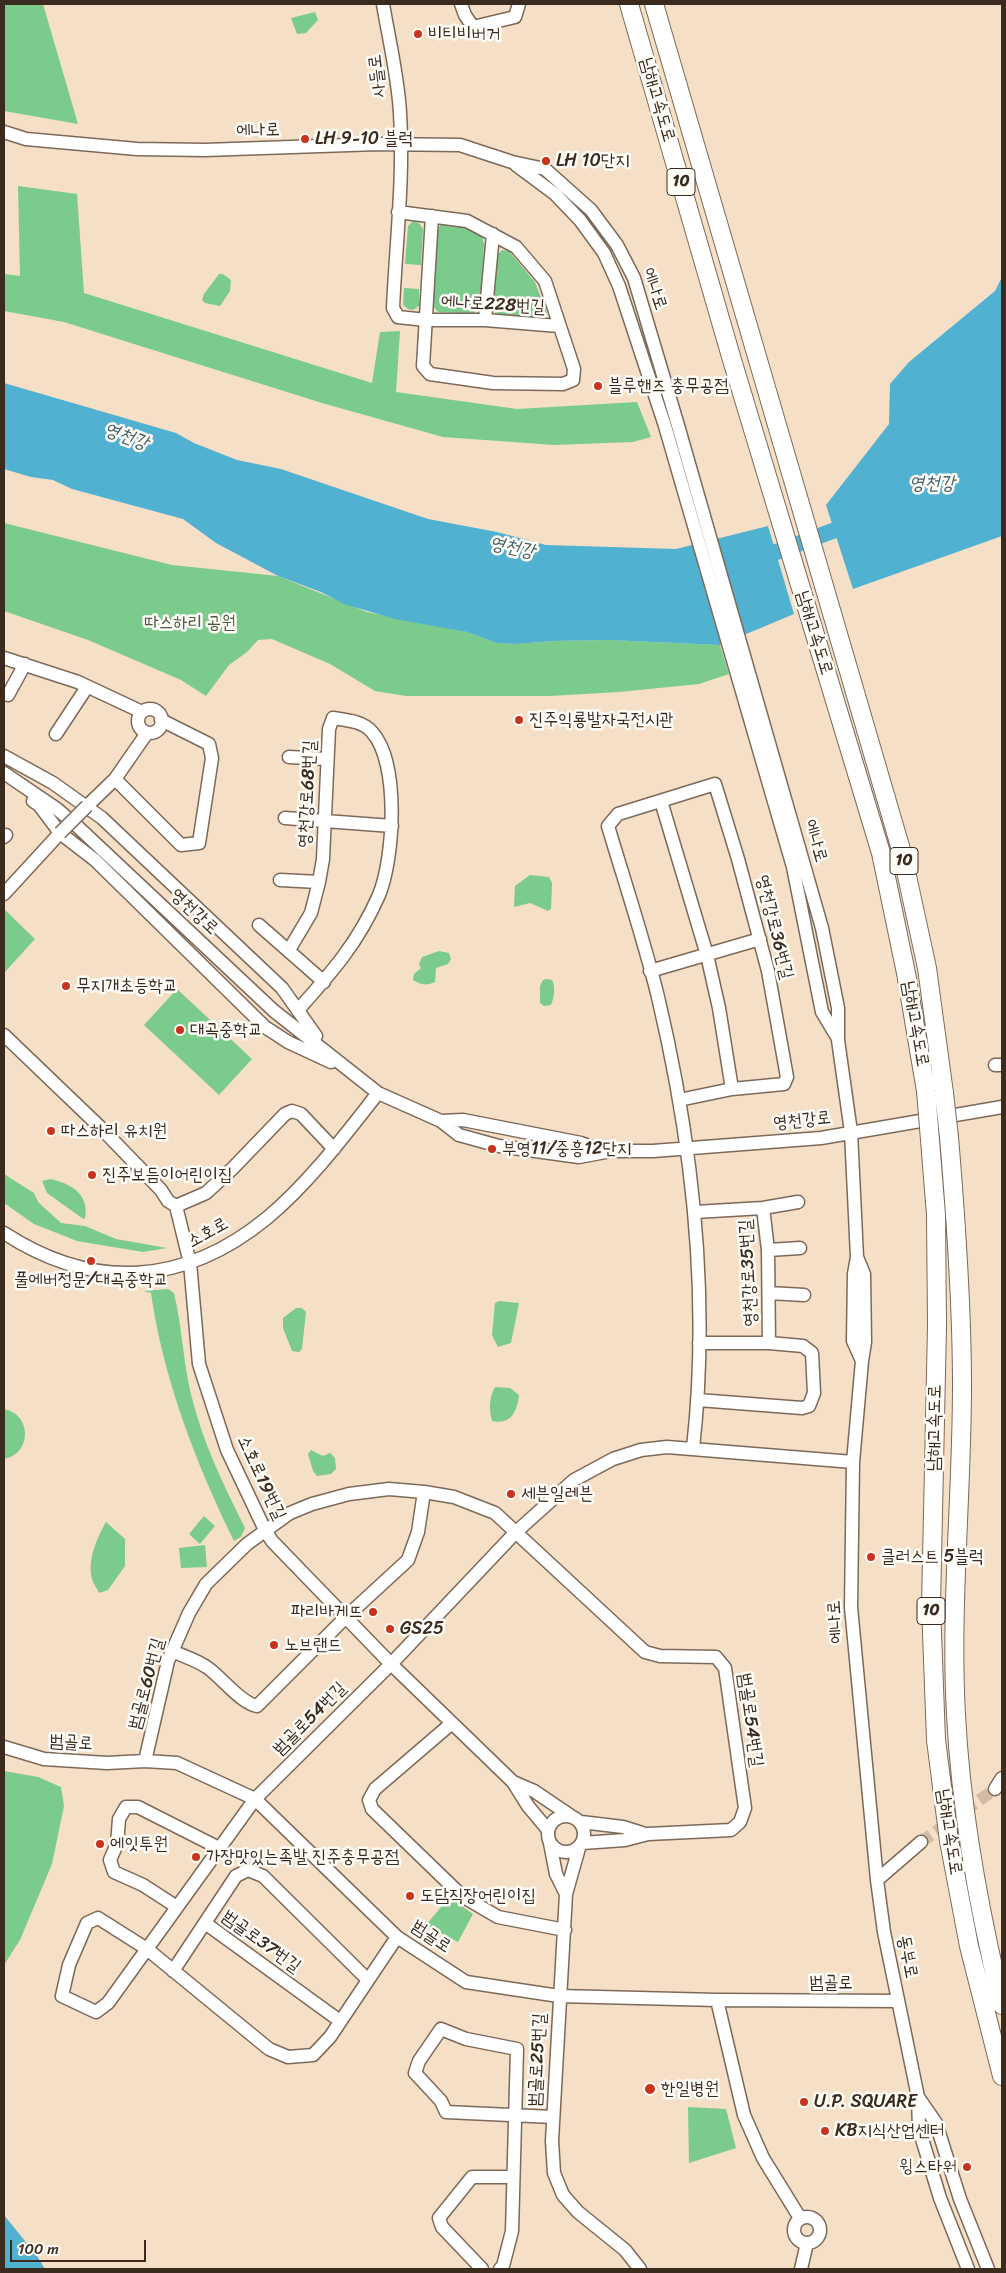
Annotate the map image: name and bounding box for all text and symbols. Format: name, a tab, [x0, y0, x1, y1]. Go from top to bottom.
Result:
place label: 비티비버거	[428, 23, 500, 45]
marker: 비티비버거	[412, 28, 424, 40]
street label: 사들로	[365, 53, 391, 99]
street label: 남해고속도로	[635, 55, 679, 145]
street label: 에나로	[236, 119, 280, 143]
place label: LH 9-10 블럭	[315, 128, 413, 150]
marker: LH 9-10 블럭	[299, 133, 311, 145]
place label: LH 10단지	[556, 150, 630, 172]
marker: LH 10단지	[540, 155, 552, 167]
road number: 10	[667, 168, 695, 196]
street label: 에나로	[637, 265, 671, 313]
street label: 에나로228번길	[440, 291, 546, 319]
place label: 블루핸즈 충무공점	[608, 375, 729, 397]
marker: 블루핸즈 충무공점	[592, 380, 604, 392]
water label: 영천강	[101, 418, 151, 456]
water label: 영천강	[909, 473, 955, 495]
water label: 영천강	[487, 532, 537, 564]
street label: 남해고속도로	[791, 588, 837, 678]
park label: 따스하리 공원	[144, 612, 236, 634]
place label: 진주익룡발자국전시관	[529, 709, 674, 731]
marker: 진주익룡발자국전시관	[513, 714, 525, 726]
street label: 영천강로68번길	[294, 740, 322, 848]
street label: 에나로	[799, 817, 831, 865]
road number: 10	[890, 848, 918, 874]
street label: 영천강로36번길	[751, 872, 797, 982]
street label: 영천강로	[165, 884, 223, 940]
place label: 무지개초등학교	[76, 975, 177, 997]
street label: 남해고속도로	[897, 979, 933, 1069]
marker: 무지개초등학교	[60, 980, 72, 992]
place label: 대곡중학교	[190, 1019, 262, 1041]
marker: 대곡중학교	[174, 1024, 186, 1036]
street label: 영천강로	[772, 1107, 832, 1135]
place label: 따스하리 유치원	[61, 1120, 167, 1142]
marker: 따스하리 유치원	[45, 1125, 57, 1137]
place label: 부영11/중흥12단지	[502, 1138, 631, 1160]
marker: 부영11/중흥12단지	[486, 1143, 498, 1155]
place label: 진주보듬이어린이집	[102, 1164, 232, 1186]
marker: 진주보듬이어린이집	[86, 1169, 98, 1181]
street label: 소호로	[184, 1213, 232, 1253]
street label: 영천강로35번길	[735, 1219, 763, 1327]
marker: 풀에버정문/대곡중학교	[85, 1255, 97, 1267]
place label: 풀에버정문/대곡중학교	[14, 1269, 168, 1291]
street label: 남해고속도로	[923, 1384, 947, 1472]
street label: 소호로19번길	[232, 1432, 290, 1524]
place label: 세븐일레븐	[521, 1483, 593, 1505]
marker: 세븐일레븐	[505, 1488, 517, 1500]
place label: 클러스트 5블럭	[881, 1546, 984, 1568]
marker: 클러스트 5블럭	[865, 1551, 877, 1563]
road number: 10	[917, 1598, 945, 1624]
street label: 에나로	[824, 1600, 848, 1644]
place label: 파리바게뜨	[291, 1601, 363, 1623]
marker: 파리바게뜨	[367, 1606, 379, 1618]
place label: GS25	[400, 1618, 444, 1640]
marker: GS25	[384, 1623, 396, 1635]
place label: 노브랜드	[284, 1634, 342, 1656]
street label: 범골로60번길	[124, 1636, 170, 1732]
marker: 노브랜드	[268, 1639, 280, 1651]
street label: 범골로54번길	[733, 1672, 767, 1768]
street label: 범골로54번길	[269, 1678, 351, 1760]
street label: 범골로	[49, 1731, 93, 1755]
street label: 남해고속도로	[932, 1787, 966, 1877]
place label: 에잇투원	[110, 1833, 168, 1855]
marker: 에잇투원	[94, 1838, 106, 1850]
place label: 가장맛있는족발 진주충무공점	[206, 1846, 399, 1868]
marker: 가장맛있는족발 진주충무공점	[190, 1851, 202, 1863]
place label: 도담직장어린이집	[420, 1885, 536, 1907]
marker: 도담직장어린이집	[404, 1890, 416, 1902]
street label: 범골로37번길	[217, 1906, 305, 1978]
street label: 범골로	[407, 1916, 455, 1958]
street label: 동부로	[892, 1934, 922, 1980]
street label: 범골로	[809, 1972, 853, 1994]
street label: 범골로25번길	[525, 2013, 551, 2107]
place label: 한일병원	[661, 2078, 719, 2100]
marker: 한일병원	[643, 2082, 657, 2096]
place label: U.P. SQUARE	[814, 2091, 917, 2113]
marker: U.P. SQUARE	[798, 2096, 810, 2108]
place label: KB지식산업센터	[835, 2120, 944, 2142]
marker: KB지식산업센터	[819, 2125, 831, 2137]
place label: 윙스타워	[899, 2156, 957, 2178]
marker: 윙스타워	[961, 2161, 973, 2173]
scale bar	[12, 2230, 149, 2262]
text: 100 m	[18, 2236, 59, 2262]

